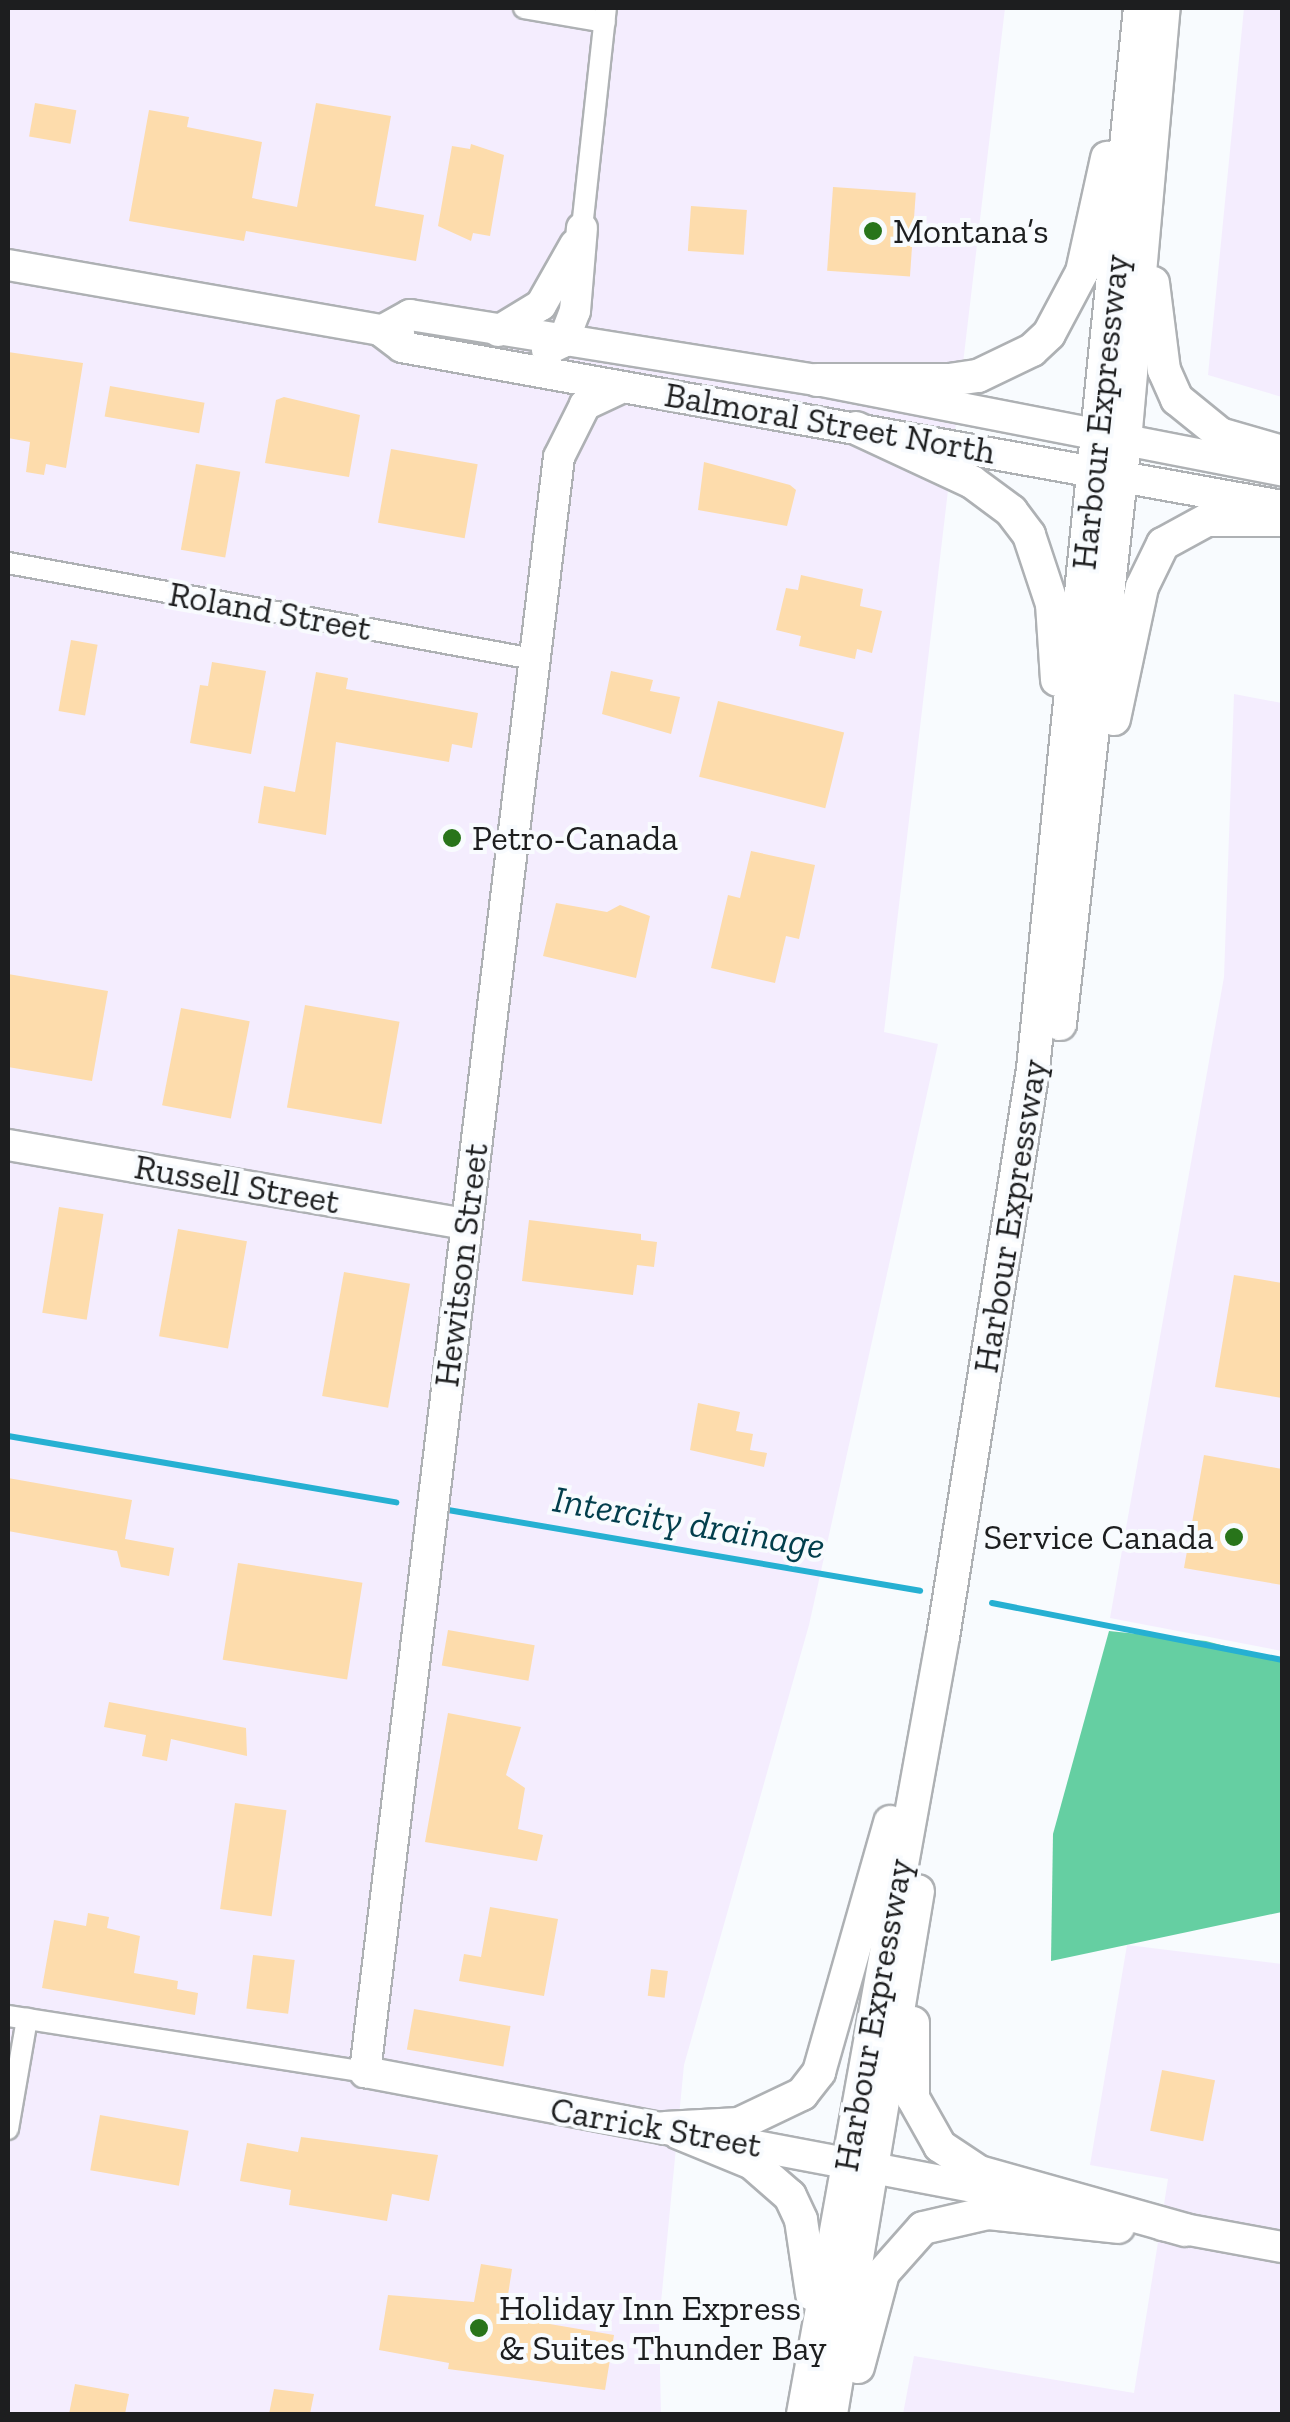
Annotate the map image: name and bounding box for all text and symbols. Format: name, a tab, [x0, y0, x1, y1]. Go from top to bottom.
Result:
place label: Montana’s	[893, 210, 1048, 252]
marker: Montana’s	[862, 220, 884, 242]
street label: Harbour Expressway	[1063, 252, 1137, 572]
street label: Balmoral Street North	[661, 373, 999, 473]
street label: Roland Street	[166, 573, 374, 649]
place label: Petro-Canada	[472, 817, 678, 859]
marker: Petro-Canada	[441, 827, 463, 849]
street label: Harbour Expressway	[964, 1056, 1056, 1376]
street label: Hewitson Street	[425, 1141, 497, 1389]
street label: Russell Street	[131, 1145, 343, 1223]
water label: Intercity drainage	[549, 1477, 829, 1569]
place label: Service Canada	[983, 1516, 1214, 1558]
marker: Service Canada	[1223, 1526, 1245, 1548]
street label: Harbour Expressway	[825, 1855, 921, 2175]
street label: Carrick Street	[547, 2088, 765, 2166]
place label: Holiday Inn Express & Suites Thunder Bay	[499, 2287, 828, 2369]
marker: Holiday Inn Express & Suites Thunder Bay	[468, 2317, 490, 2339]

